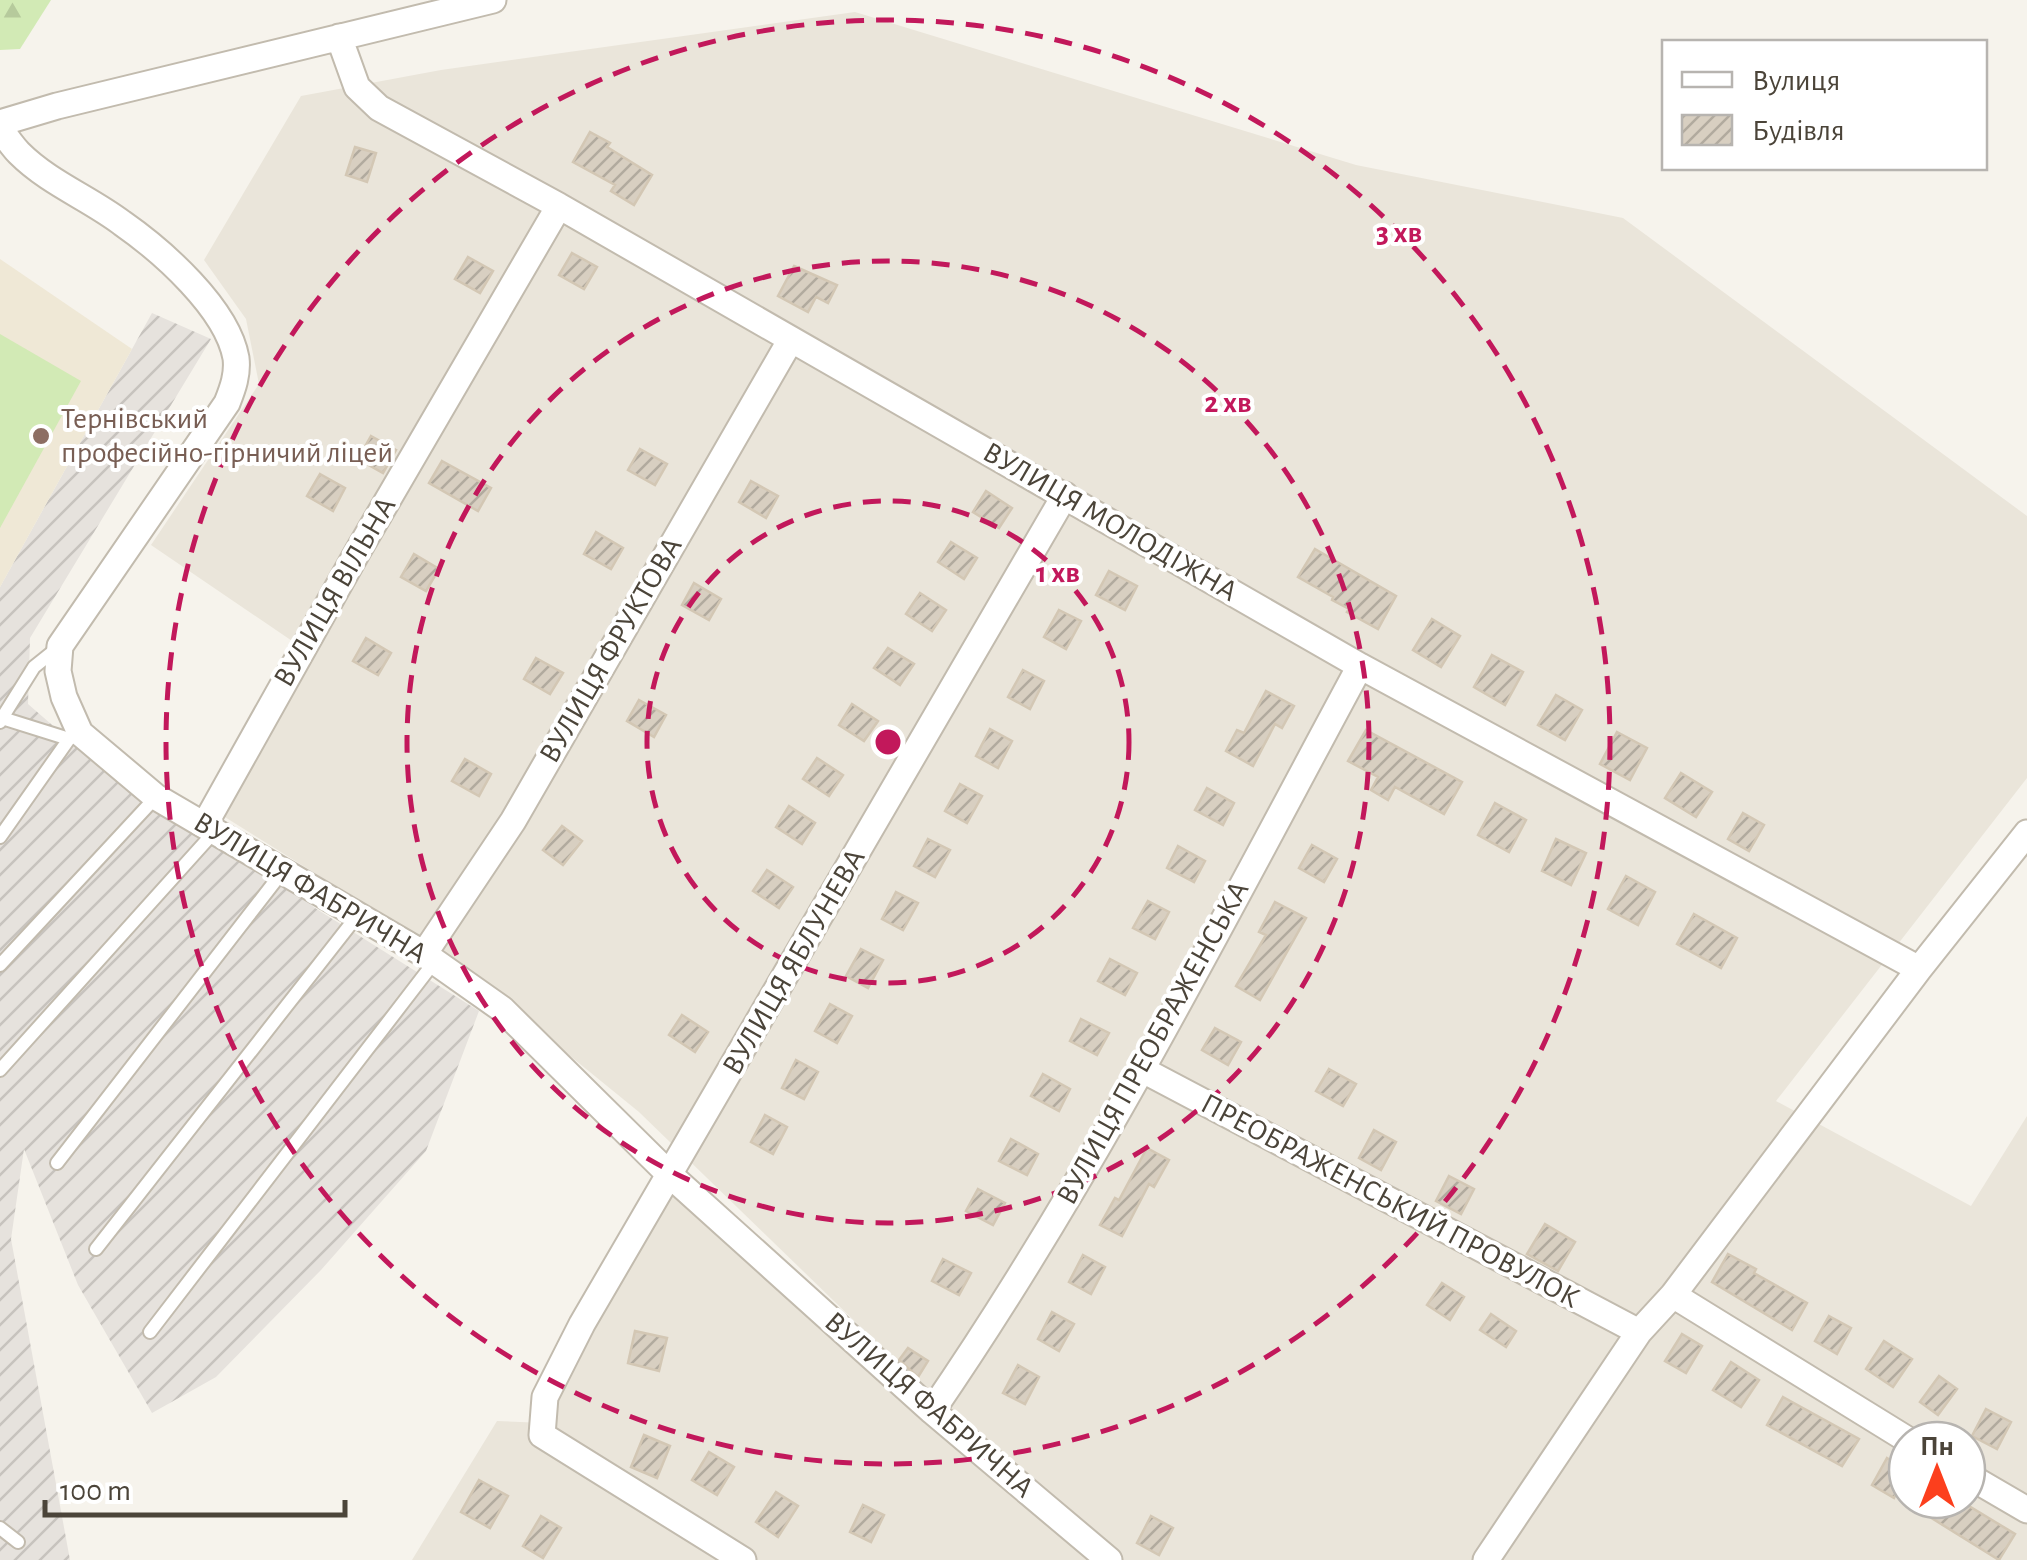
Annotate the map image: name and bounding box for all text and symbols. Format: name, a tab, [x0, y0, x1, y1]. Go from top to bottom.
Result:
legend	[1662, 40, 1987, 170]
text: Вулиця	[1752, 66, 1840, 96]
text: Будівля	[1752, 116, 1845, 146]
text: 3 хв	[1376, 218, 1422, 248]
text: 2 хв	[1204, 388, 1252, 418]
place label: Тернівський професійно-гірничий ліцей	[61, 404, 393, 468]
marker: Тернівський професійно-гірничий ліцей	[30, 425, 52, 447]
street label: ВУЛИЦЯ МОЛОДІЖНА	[978, 437, 1242, 607]
street label: ВУЛИЦЯ ВІЛЬНА	[269, 492, 401, 692]
street label: ВУЛИЦЯ ФРУКТОВА	[534, 532, 688, 768]
text: 1 хв	[1036, 558, 1080, 588]
centre of rings	[870, 724, 906, 760]
street label: ВУЛИЦЯ ФАБРИЧНА	[188, 807, 432, 969]
street label: ВУЛИЦЯ ЯБЛУНЕВА	[717, 844, 871, 1080]
street label: ВУЛИЦЯ ПРЕОБРАЖЕНСЬКА	[1051, 876, 1255, 1210]
street label: ПРЕОБРАЖЕНСЬКИЙ ПРОВУЛОК	[1196, 1087, 1585, 1314]
street label: ВУЛИЦЯ ФАБРИЧНА	[819, 1306, 1039, 1504]
north arrow	[1887, 1420, 1987, 1520]
text: Пн	[1920, 1433, 1954, 1461]
scale bar	[45, 1455, 345, 1517]
text: 100 m	[60, 1476, 131, 1506]

